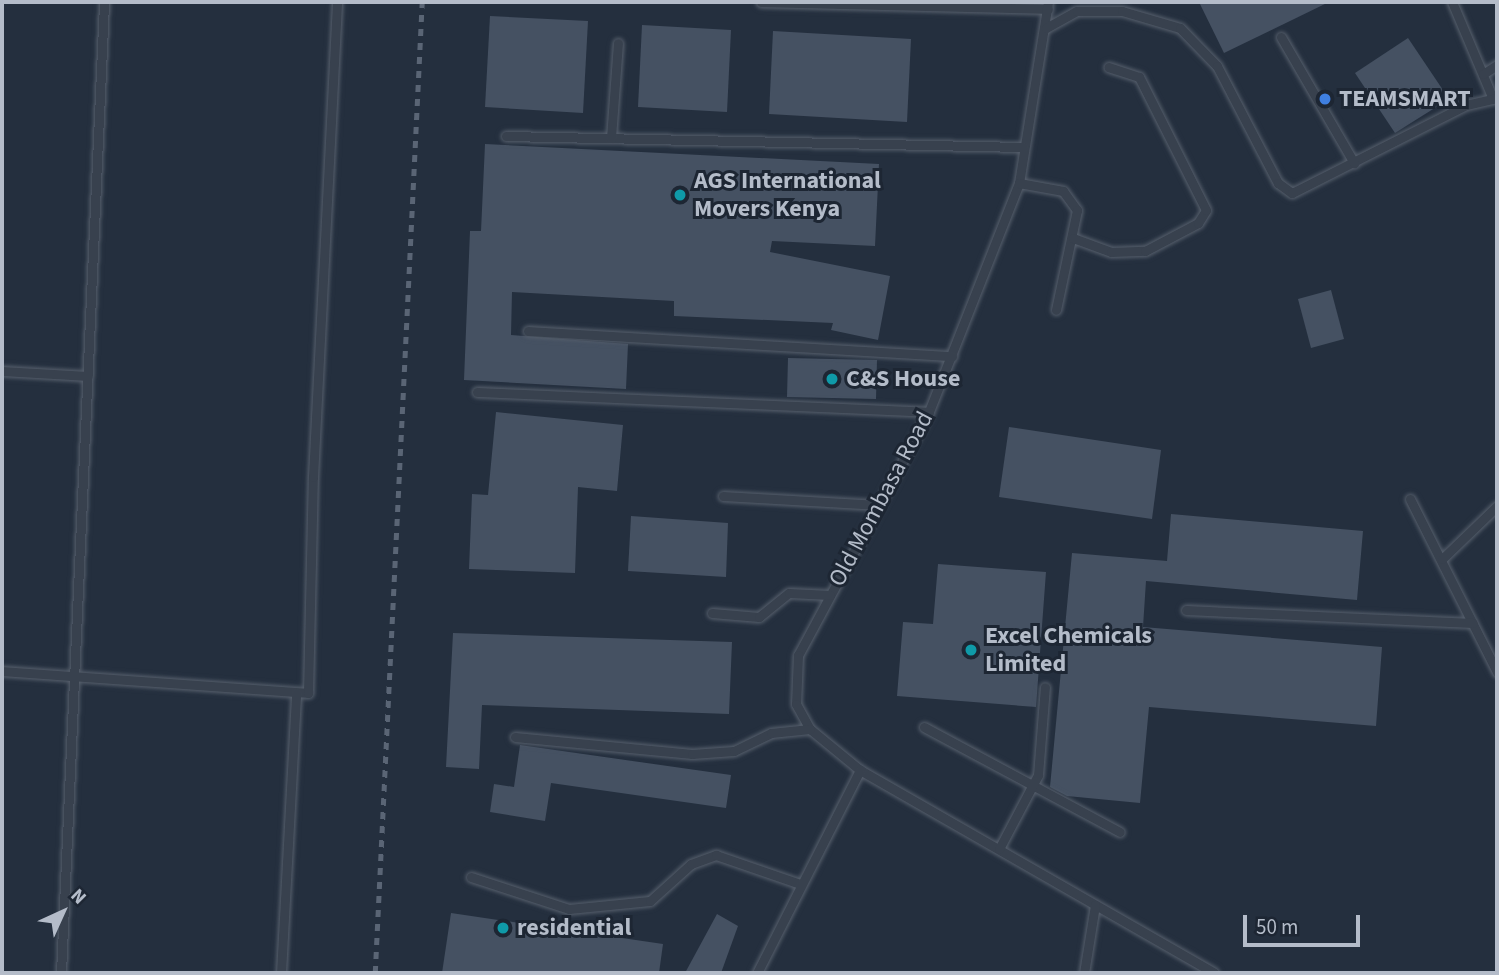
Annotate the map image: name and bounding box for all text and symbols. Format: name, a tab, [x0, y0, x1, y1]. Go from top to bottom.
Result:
place label: TEAMSMART	[1339, 85, 1471, 113]
marker: TEAMSMART	[1317, 91, 1333, 107]
place label: AGS International Movers Kenya	[694, 167, 881, 223]
marker: AGS International Movers Kenya	[672, 187, 688, 203]
place label: C&S House	[846, 365, 960, 393]
marker: C&S House	[824, 371, 840, 387]
street label: Old Mombasa Road	[823, 407, 939, 591]
place label: Excel Chemicals Limited	[985, 622, 1152, 678]
marker: Excel Chemicals Limited	[963, 642, 979, 658]
north arrow	[28, 877, 98, 947]
text: N	[64, 883, 92, 911]
scale bar	[1247, 902, 1364, 946]
text: 50 m	[1256, 912, 1298, 942]
place label: residential	[517, 914, 631, 942]
marker: residential	[495, 920, 511, 936]

